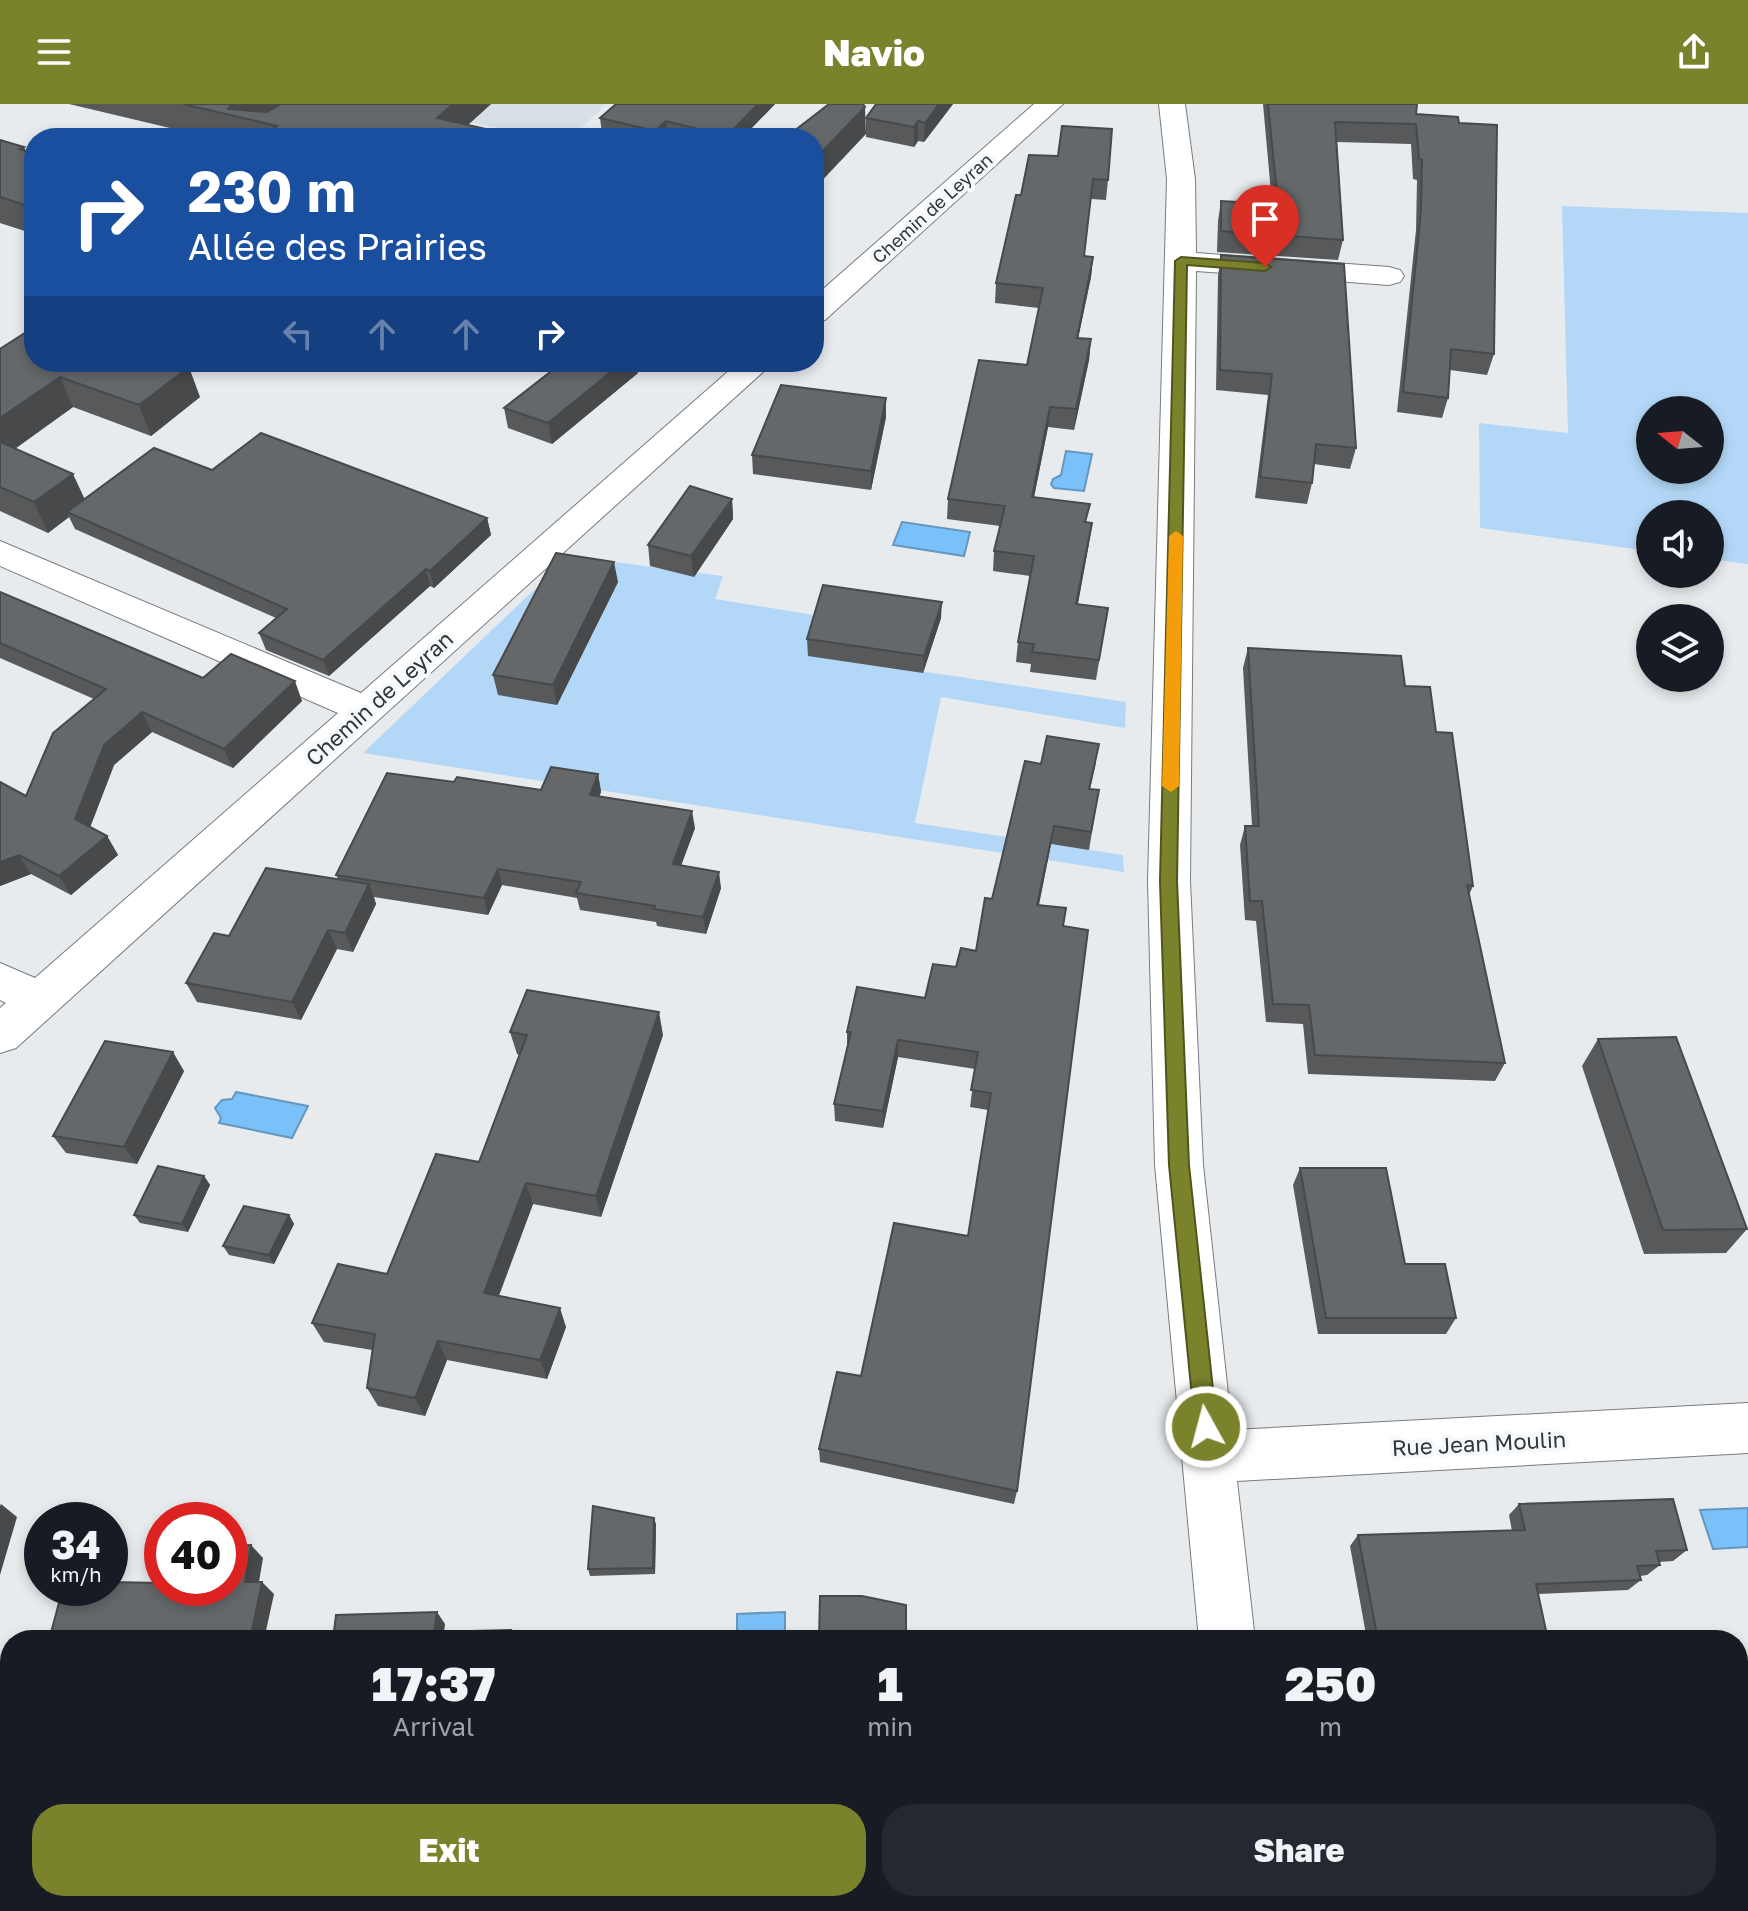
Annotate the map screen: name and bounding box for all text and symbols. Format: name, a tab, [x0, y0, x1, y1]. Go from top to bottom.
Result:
icon: menu	[32, 30, 76, 74]
icon: share	[1672, 30, 1716, 74]
text: Navio	[823, 31, 925, 74]
street label: Chemin de Leyran	[867, 148, 997, 268]
text: 230 m	[188, 157, 356, 224]
icon: right	[56, 160, 160, 264]
pin	[1231, 185, 1299, 267]
icon: arrive	[1243, 197, 1287, 241]
text: Allée des Prairies	[188, 225, 487, 268]
icon: left	[276, 312, 320, 356]
icon: ahead	[360, 312, 404, 356]
icon: ahead	[444, 312, 488, 356]
icon: right	[528, 312, 572, 356]
north arrow	[1636, 396, 1724, 484]
map controls	[1636, 396, 1724, 692]
button: sound	[1636, 500, 1724, 588]
button: layers	[1636, 604, 1724, 692]
street label: Chemin de Leyran	[300, 625, 458, 771]
position arrow	[1164, 1385, 1248, 1469]
street label: Rue Jean Moulin	[1391, 1425, 1567, 1461]
speed limit sign: 40	[144, 1502, 248, 1606]
text: 34	[51, 1520, 101, 1568]
text: km/h	[51, 1562, 101, 1586]
text: 17:37	[372, 1654, 496, 1712]
text: 1	[877, 1654, 903, 1712]
text: 250	[1285, 1654, 1376, 1712]
text: Arrival	[393, 1711, 474, 1742]
text: min	[867, 1711, 913, 1742]
text: m	[1319, 1711, 1342, 1742]
button: Exit	[32, 1804, 866, 1896]
button: Share	[882, 1804, 1716, 1896]

